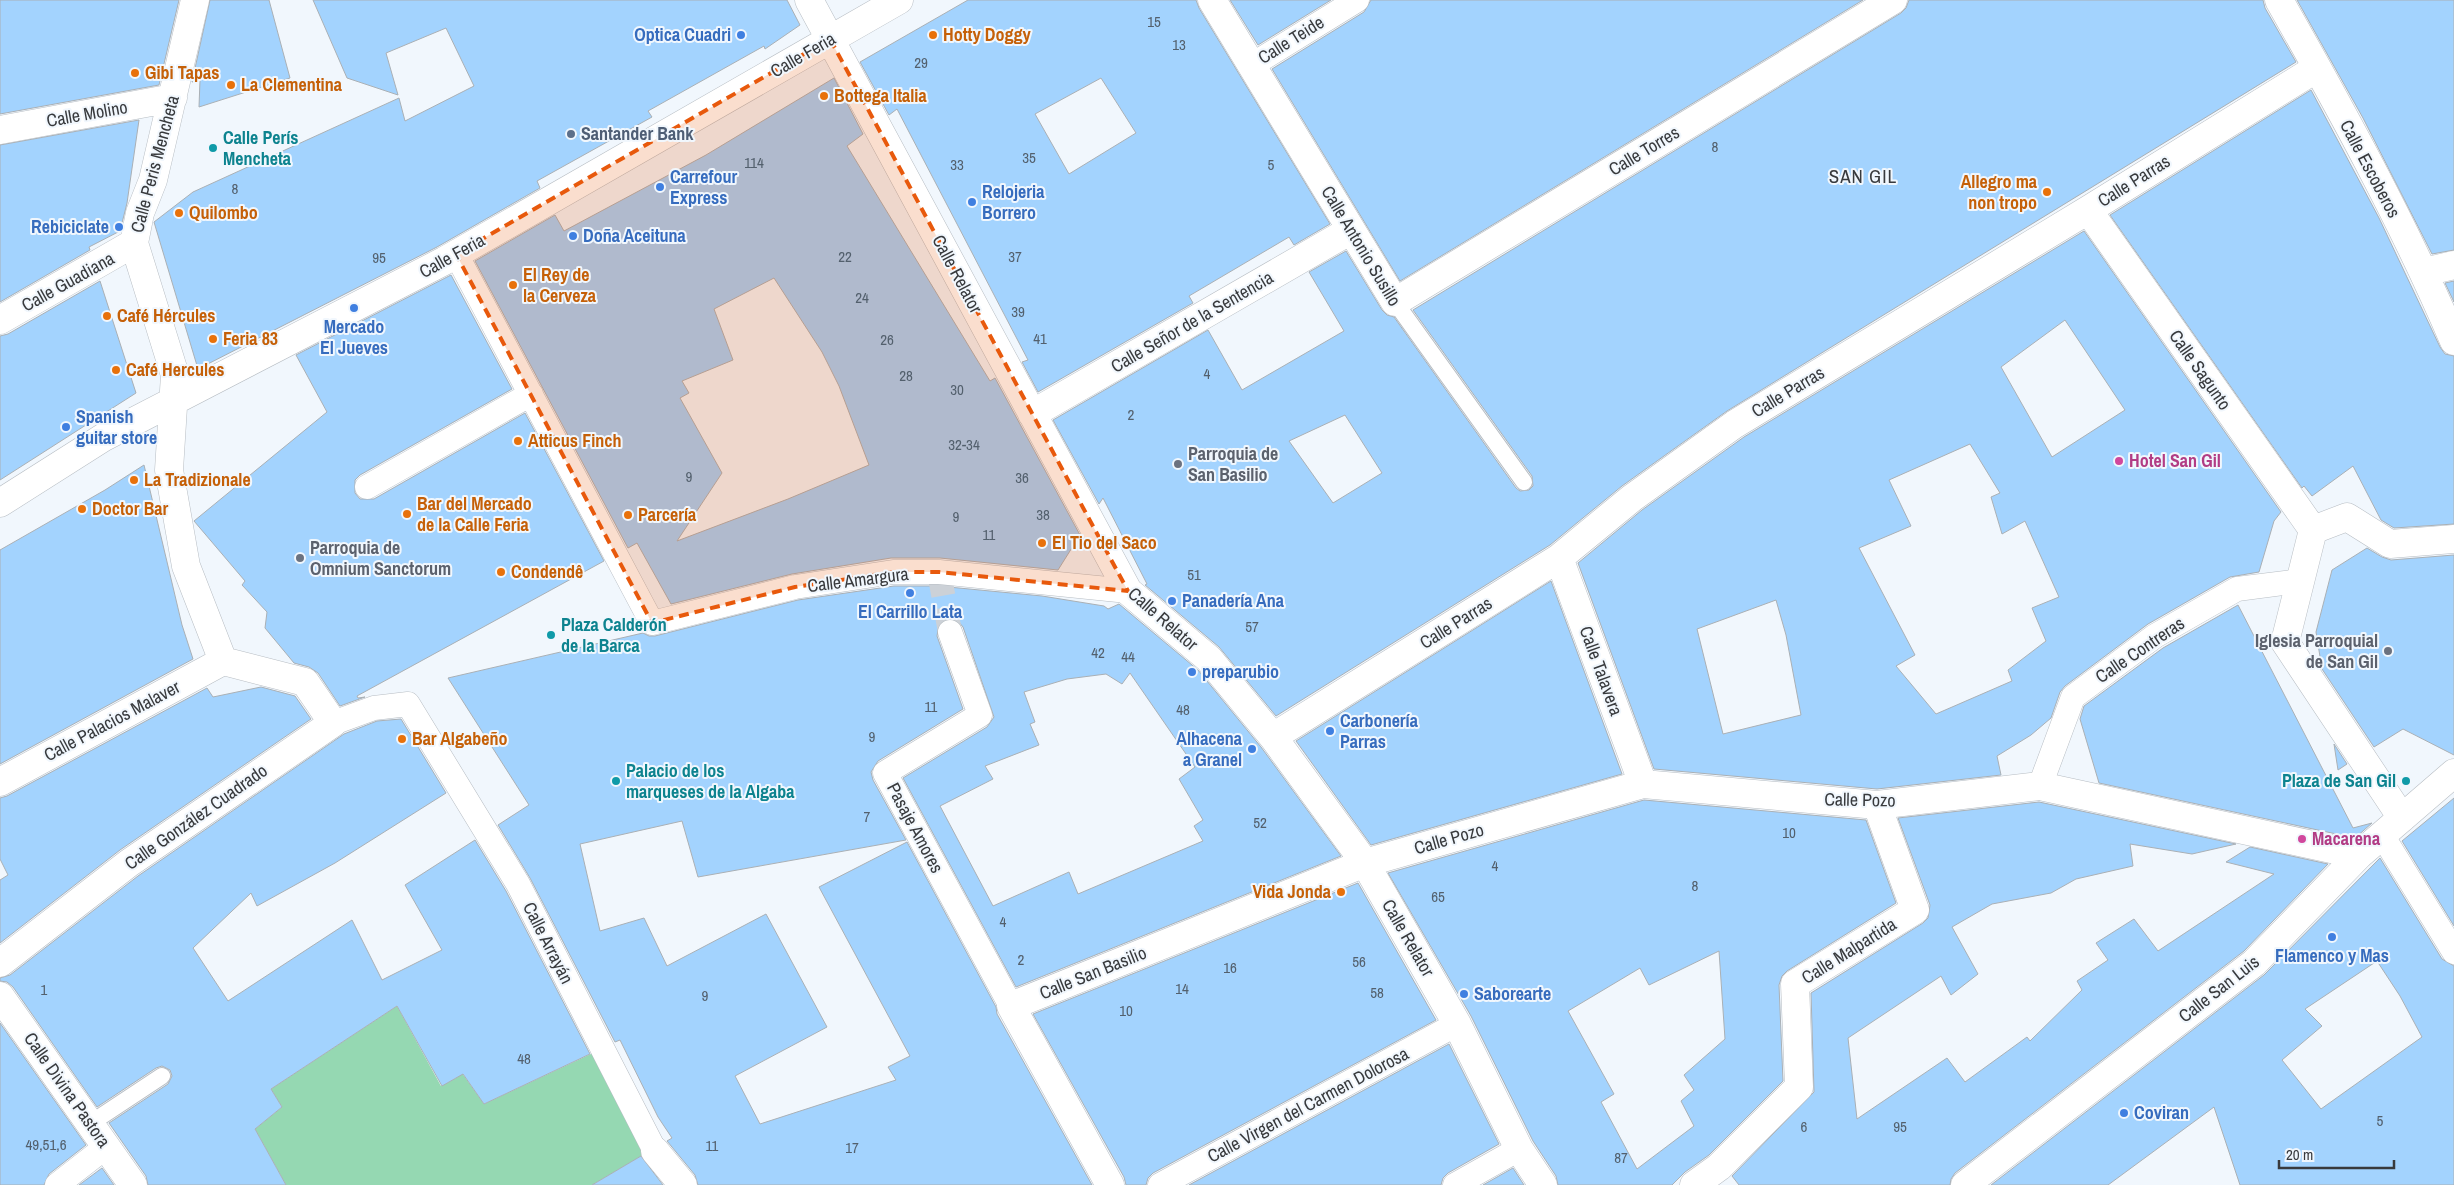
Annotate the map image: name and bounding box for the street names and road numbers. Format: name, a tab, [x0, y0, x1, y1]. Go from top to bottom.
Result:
street label: Calle Teide	[1253, 9, 1329, 70]
street label: Calle Feria	[766, 26, 840, 83]
street label: Calle Peris Mencheta	[124, 92, 185, 235]
street label: Calle Molino	[44, 94, 129, 133]
street label: Calle Escoberos	[2334, 115, 2407, 222]
street label: Calle Torres	[1604, 120, 1684, 181]
street label: Calle Parras	[2093, 148, 2175, 213]
street label: Calle Antonio Susillo	[1316, 181, 1407, 311]
street label: Calle Feria	[414, 227, 489, 284]
street label: Calle Relator	[926, 230, 989, 317]
street label: Calle Guadiana	[17, 246, 119, 317]
street label: Calle Señor de la Sentencia	[1106, 265, 1278, 378]
street label: Calle Sagunto	[2164, 325, 2237, 415]
street label: Calle Parras	[1747, 360, 1829, 423]
street label: Calle Amargura	[806, 561, 910, 598]
street label: Calle Relator	[1123, 581, 1204, 656]
street label: Calle Parras	[1415, 590, 1497, 655]
street label: Calle Contreras	[2090, 611, 2189, 689]
street label: Calle Talavera	[1574, 623, 1629, 719]
street label: Calle Palacios Malaver	[39, 674, 184, 767]
street label: Calle González Cuadrado	[119, 758, 272, 875]
street label: Pasaje Amores	[881, 778, 950, 877]
street label: Calle Pozo	[1824, 786, 1896, 813]
street label: Calle Pozo	[1411, 817, 1487, 860]
street label: Calle Relator	[1376, 895, 1441, 981]
street label: Calle Arrayán	[517, 898, 580, 988]
street label: Calle Malpartida	[1797, 912, 1901, 990]
street label: Calle San Basilio	[1036, 940, 1150, 1005]
street label: Calle San Luis	[2173, 949, 2264, 1028]
street label: Calle Divina Pastora	[18, 1027, 116, 1152]
street label: Calle Virgen del Carmen Dolorosa	[1203, 1041, 1413, 1168]

